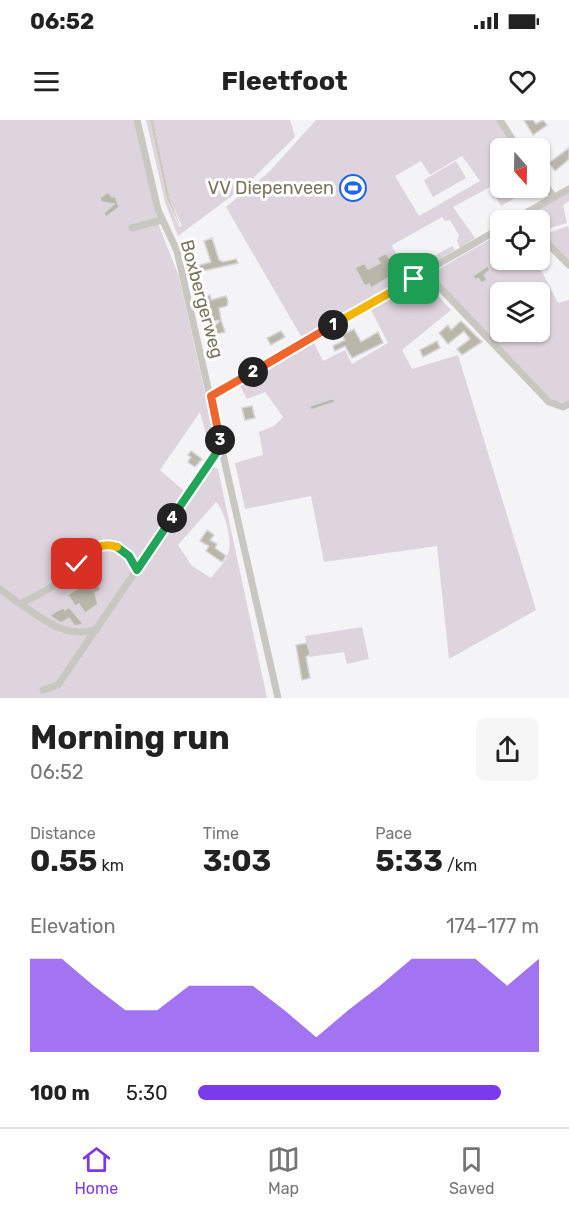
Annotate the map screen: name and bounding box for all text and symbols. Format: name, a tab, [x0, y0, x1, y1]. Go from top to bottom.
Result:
text: 06:52	[30, 8, 94, 35]
icon: menu	[30, 65, 63, 98]
text: Fleetfoot	[221, 65, 348, 97]
icon: heart	[506, 65, 539, 98]
north arrow	[490, 138, 550, 198]
map controls	[490, 138, 550, 342]
sports icon: VV Diepenveen	[338, 173, 368, 203]
place label: VV Diepenveen	[208, 177, 334, 199]
button: locate	[490, 210, 550, 270]
street label: Boxbergerweg	[176, 237, 228, 361]
pin	[388, 253, 439, 304]
icon: arrive	[397, 262, 430, 295]
button: layers	[490, 282, 550, 342]
pin: 1	[318, 310, 348, 340]
text: 1	[329, 315, 337, 334]
pin: 2	[238, 357, 268, 387]
text: 2	[248, 362, 258, 381]
pin: 3	[205, 425, 235, 455]
text: 3	[215, 430, 225, 449]
pin: 4	[157, 503, 187, 533]
text: 4	[167, 508, 177, 527]
pin	[51, 538, 102, 589]
icon: check	[60, 547, 93, 580]
text: Morning run	[30, 718, 230, 757]
button: share	[476, 718, 539, 781]
text: 06:52	[30, 760, 84, 784]
text: Distance	[30, 824, 96, 843]
text: Time	[203, 824, 239, 843]
text: Pace	[375, 824, 412, 843]
text: 0.55	[30, 843, 97, 879]
text: 3:03	[203, 843, 271, 879]
text: 5:33	[375, 843, 443, 879]
text: km	[97, 856, 124, 875]
text: /km	[443, 856, 477, 875]
text: Elevation	[30, 914, 116, 938]
text: 174–177 m	[446, 914, 539, 938]
text: 100 m	[30, 1081, 90, 1105]
text: 5:30	[126, 1081, 168, 1105]
tab: Home	[74, 1143, 118, 1198]
tab: Map	[267, 1143, 300, 1198]
tab: Saved	[449, 1143, 495, 1198]

